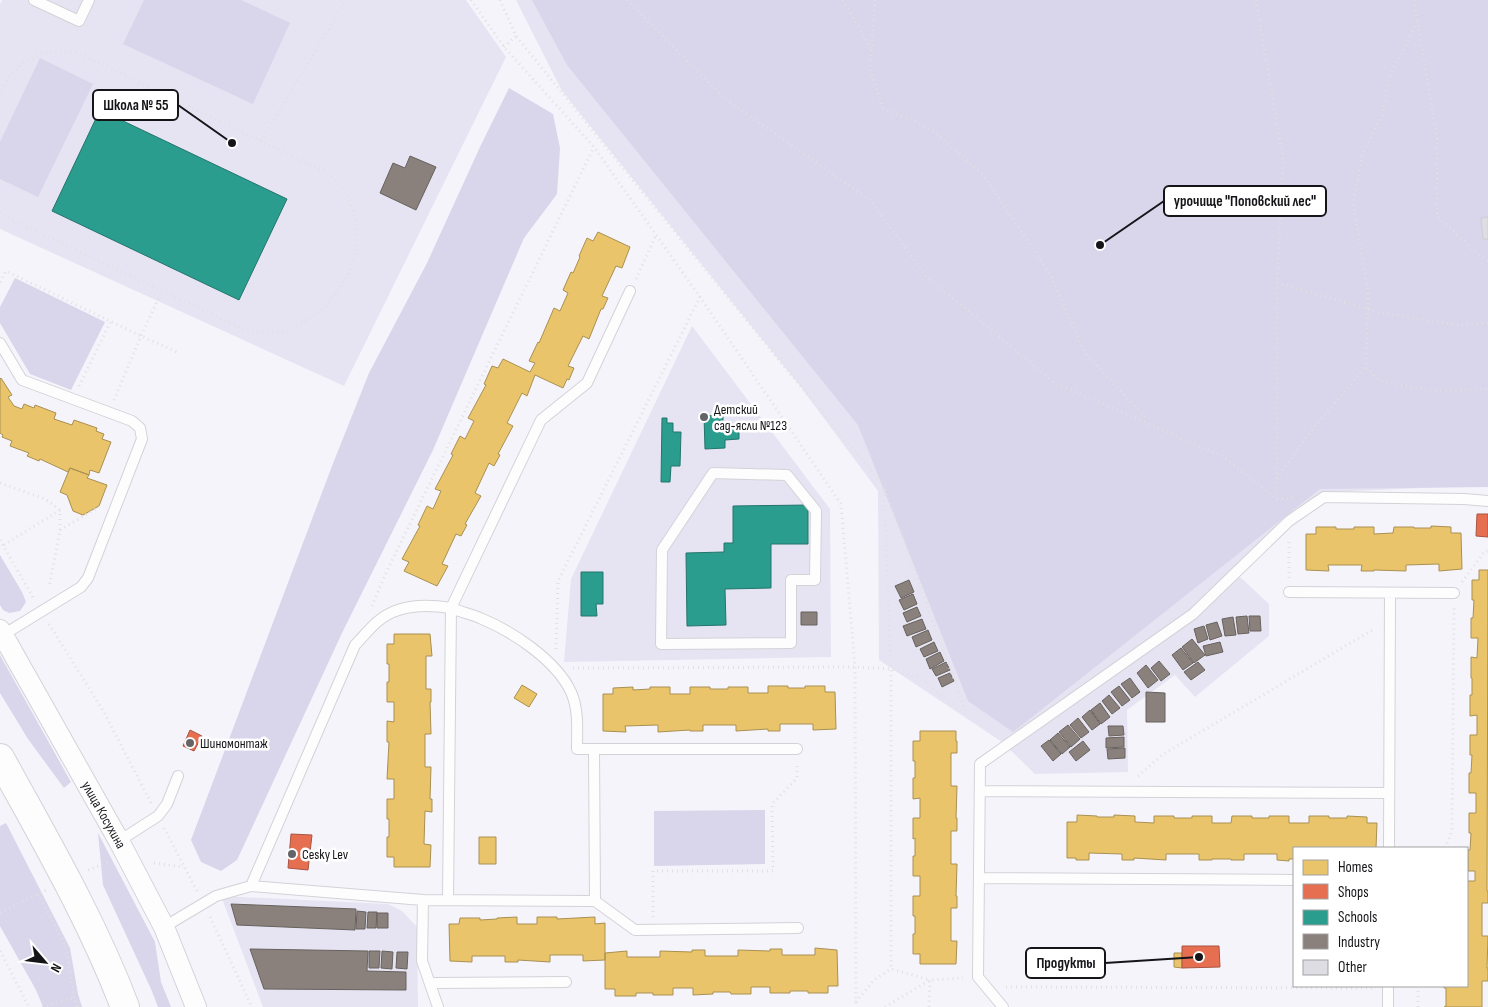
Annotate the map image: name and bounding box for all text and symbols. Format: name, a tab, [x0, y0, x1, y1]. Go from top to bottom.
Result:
callout: Школа № 55	[93, 90, 178, 120]
text: Школа № 55	[103, 96, 169, 115]
callout: урочище "Поповский лес"	[1164, 186, 1326, 216]
text: урочище "Поповский лес"	[1174, 192, 1316, 211]
place label: Детский сад-ясли №123	[714, 401, 787, 434]
marker: Детский сад-ясли №123	[698, 411, 710, 423]
place label: Шиномонтаж	[200, 735, 268, 752]
marker: Шиномонтаж	[184, 737, 196, 749]
street label: улица Косухина	[78, 778, 130, 851]
place label: Cesky Lev	[302, 846, 349, 863]
legend	[1293, 847, 1468, 987]
marker: Cesky Lev	[286, 848, 298, 860]
text: Homes	[1338, 858, 1373, 877]
text: Shops	[1338, 883, 1369, 902]
text: Schools	[1338, 908, 1377, 927]
text: Industry	[1338, 933, 1380, 952]
north arrow	[20, 937, 70, 987]
callout: Продукты	[1026, 948, 1105, 978]
text: Продукты	[1036, 954, 1096, 973]
text: Other	[1338, 958, 1367, 977]
text: N	[47, 961, 65, 975]

